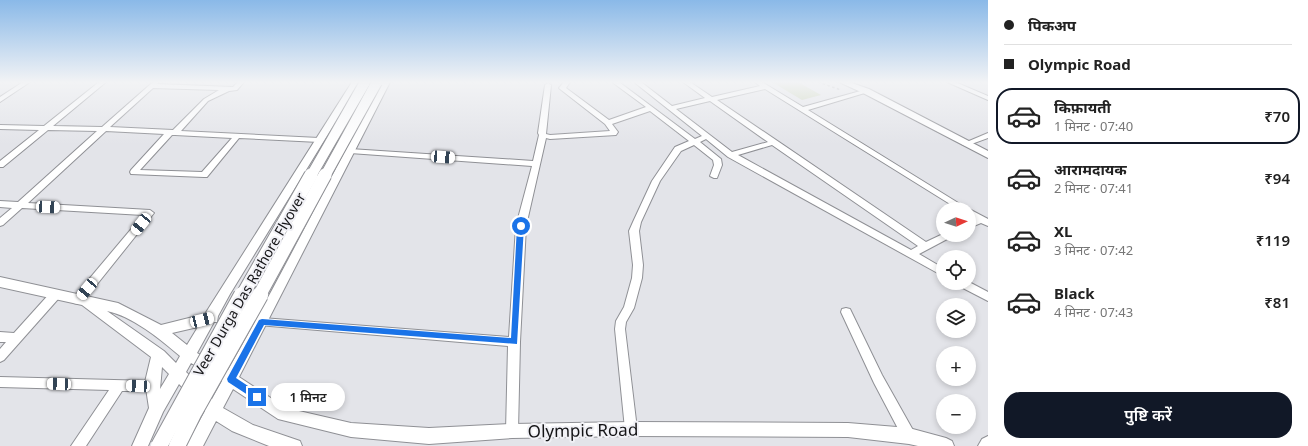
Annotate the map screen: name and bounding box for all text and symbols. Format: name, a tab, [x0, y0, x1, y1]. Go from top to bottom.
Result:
text: पिकअप	[1028, 15, 1076, 35]
text: Olympic Road	[1028, 54, 1131, 74]
text: किफ़ायती	[1054, 97, 1111, 117]
icon: car	[1006, 98, 1042, 134]
text: ₹70	[1264, 106, 1290, 126]
text: 1 मिनट · 07:40	[1054, 117, 1133, 135]
car	[431, 150, 455, 164]
text: आरामदायक	[1054, 159, 1127, 179]
icon: car	[1006, 160, 1042, 196]
text: ₹94	[1264, 168, 1290, 188]
text: 2 मिनट · 07:41	[1054, 179, 1133, 197]
street label: Veer Durga Das Rathore Flyover	[188, 189, 310, 379]
car	[36, 200, 60, 214]
north arrow	[936, 202, 976, 242]
map controls	[936, 202, 976, 434]
car	[129, 211, 153, 237]
route start	[512, 217, 530, 235]
text: XL	[1054, 221, 1072, 241]
icon: car	[1006, 222, 1042, 258]
text: ₹119	[1256, 230, 1290, 250]
text: 3 मिनट · 07:42	[1054, 241, 1133, 259]
button: locate	[936, 250, 976, 290]
car	[75, 276, 99, 302]
text: Black	[1054, 283, 1094, 303]
icon: car	[1006, 284, 1042, 320]
text: ₹81	[1264, 292, 1290, 312]
button: layers	[936, 298, 976, 338]
text: 4 मिनट · 07:43	[1054, 303, 1133, 321]
car	[189, 311, 215, 329]
button: +	[936, 346, 976, 386]
car	[47, 378, 71, 390]
car	[126, 379, 150, 393]
callout: 1 मिनट	[271, 383, 345, 411]
route end	[248, 388, 266, 406]
text: 1 मिनट	[289, 388, 327, 406]
button: पुष्टि करें	[1004, 392, 1292, 438]
button: −	[936, 394, 976, 434]
street label: Olympic Road	[528, 418, 638, 442]

